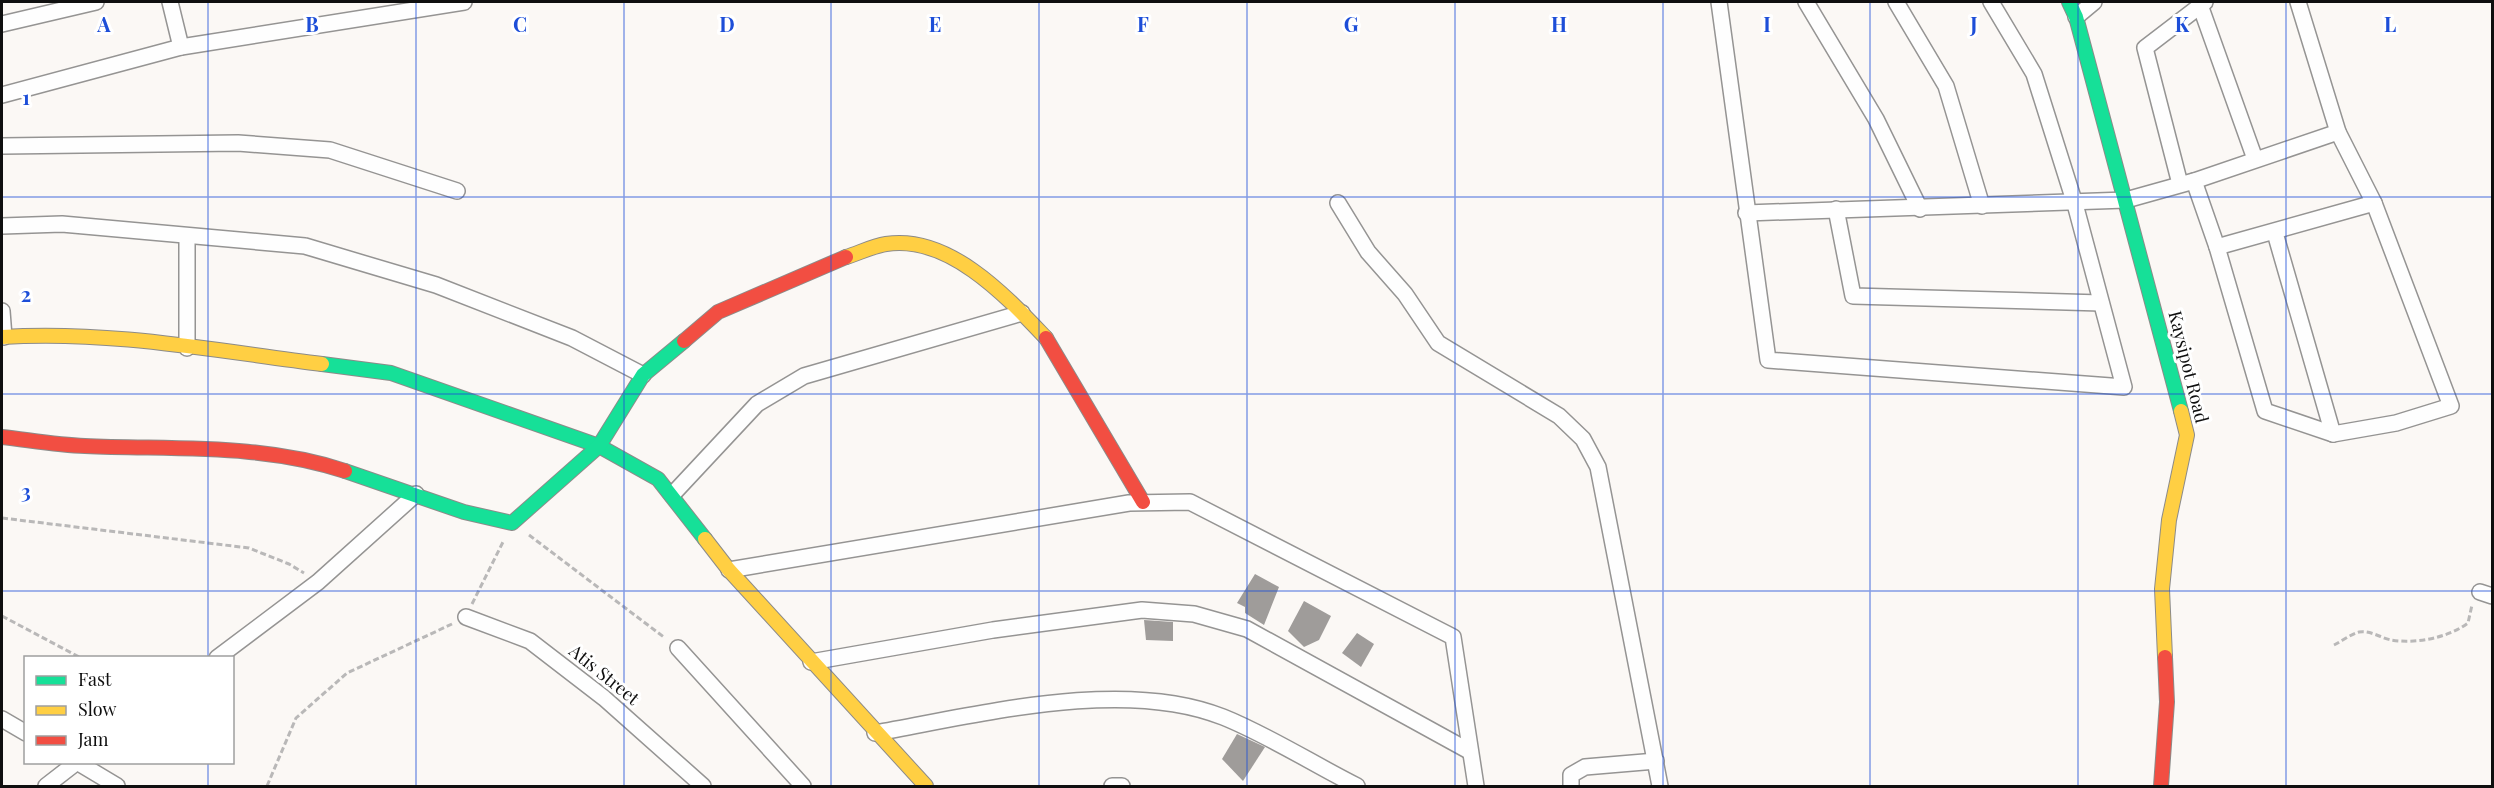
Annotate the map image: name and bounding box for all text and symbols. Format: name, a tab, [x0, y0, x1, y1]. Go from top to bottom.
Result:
text: A	[96, 10, 111, 37]
text: B	[305, 10, 319, 37]
text: C	[513, 10, 527, 37]
text: D	[719, 10, 735, 37]
text: E	[929, 10, 941, 37]
text: F	[1137, 10, 1149, 37]
text: G	[1344, 10, 1359, 37]
text: H	[1551, 10, 1567, 37]
text: I	[1763, 10, 1771, 37]
text: J	[1969, 10, 1978, 37]
text: K	[2175, 10, 2190, 37]
text: L	[2384, 10, 2396, 37]
text: 1	[22, 83, 30, 110]
text: 2	[21, 280, 31, 307]
street label: Kaysipot Road	[2163, 308, 2215, 426]
text: 3	[21, 477, 31, 504]
street label: Atis Street	[564, 638, 645, 710]
legend	[24, 656, 234, 764]
text: Fast	[78, 667, 112, 691]
text: Slow	[78, 697, 116, 721]
text: Jam	[77, 727, 108, 751]

